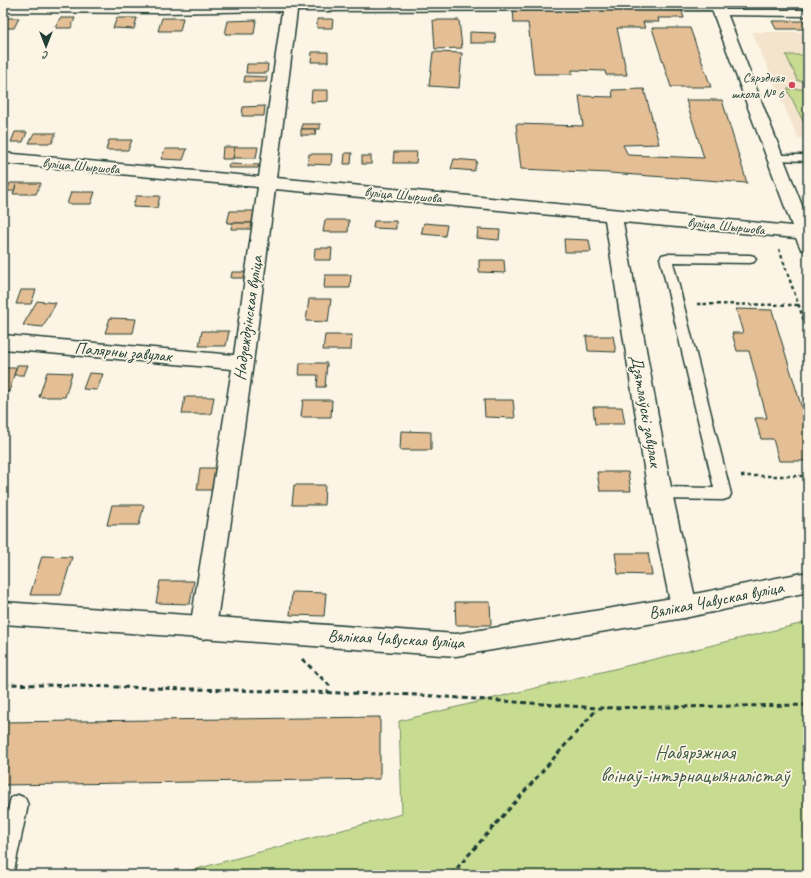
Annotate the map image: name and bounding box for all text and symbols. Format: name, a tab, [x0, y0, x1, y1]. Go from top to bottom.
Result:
north arrow	[26, 26, 66, 66]
text: С	[42, 49, 49, 63]
place label: Сярэдняя школа № 6	[731, 69, 786, 102]
marker: Сярэдняя школа № 6	[787, 80, 797, 90]
street label: вуліца Шыршова	[42, 154, 122, 178]
street label: вуліца Шыршова	[364, 183, 444, 207]
street label: вуліца Шыршова	[687, 214, 767, 239]
street label: Надзеждзінская вуліца	[229, 253, 268, 382]
street label: Палярны завулак	[73, 337, 174, 368]
street label: Дзятлаўскі завулак	[625, 354, 666, 470]
street label: Вялікая Чавуская вуліца	[647, 576, 787, 623]
street label: Вялікая Чавуская вуліца	[327, 625, 466, 653]
park label: Набярэжная воінаў-інтэрнацыяналістаў	[601, 740, 791, 788]

